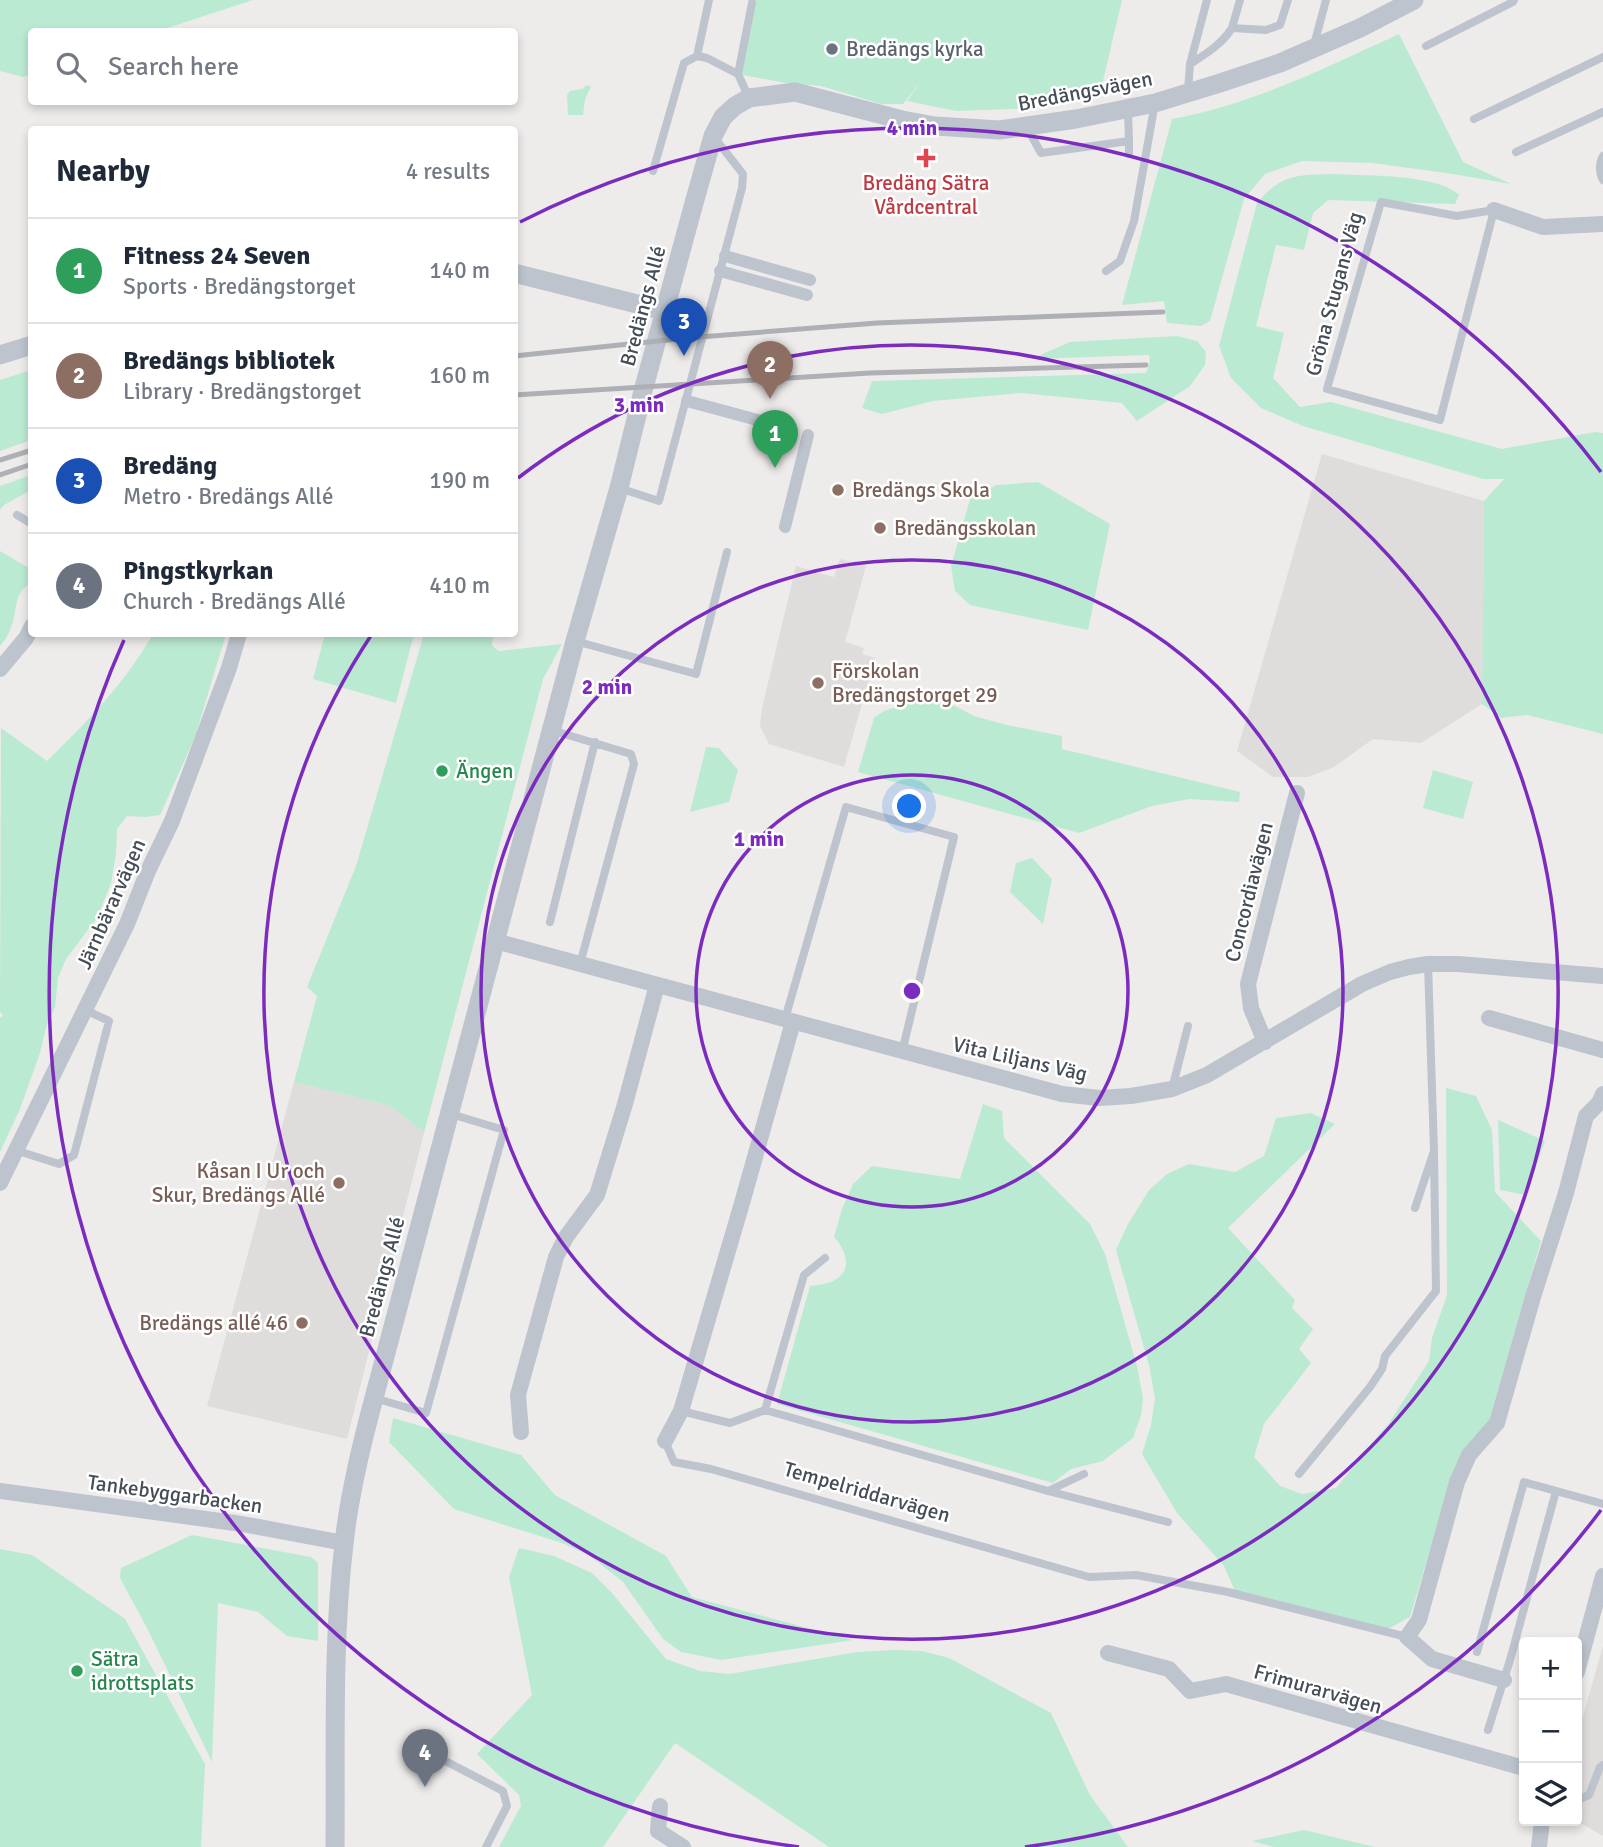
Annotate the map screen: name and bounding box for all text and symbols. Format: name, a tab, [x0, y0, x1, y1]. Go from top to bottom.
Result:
search box	[28, 28, 518, 105]
place label: Bredängs kyrka	[846, 36, 984, 62]
marker: Bredängs kyrka	[824, 41, 840, 57]
icon: search	[52, 48, 90, 86]
text: Search here	[108, 51, 239, 83]
street label: Bredängsvägen	[1015, 65, 1155, 117]
text: 4 min	[887, 115, 937, 141]
marker: Bredäng Sätra Vårdcentral	[916, 148, 936, 168]
text: Nearby	[56, 153, 150, 190]
text: 4 results	[406, 157, 490, 186]
place label: Bredäng Sätra Vårdcentral	[863, 170, 989, 220]
street label: Gröna Stugans Väg	[1300, 209, 1368, 379]
text: Fitness 24 Seven	[123, 240, 310, 272]
street label: Bredängs Allé	[614, 243, 672, 369]
text: 1	[73, 256, 85, 285]
text: 140 m	[429, 256, 490, 285]
text: Sports · Bredängstorget	[123, 272, 356, 301]
pin: 3	[661, 298, 707, 356]
pin: 2	[747, 341, 793, 399]
text: Bredängs bibliotek	[123, 345, 335, 377]
text: 2	[73, 361, 85, 390]
text: 160 m	[429, 361, 490, 390]
text: Library · Bredängstorget	[123, 377, 361, 406]
text: 3 min	[614, 392, 664, 418]
pin: 1	[752, 410, 798, 468]
text: Bredäng	[123, 450, 217, 482]
text: 3	[73, 466, 85, 495]
text: 190 m	[429, 466, 490, 495]
place label: Bredängs Skola	[852, 477, 990, 503]
text: Metro · Bredängs Allé	[123, 482, 333, 511]
marker: Bredängs Skola	[830, 482, 846, 498]
place label: Bredängsskolan	[894, 515, 1036, 541]
marker: Bredängsskolan	[872, 520, 888, 536]
text: Pingstkyrkan	[123, 555, 273, 587]
text: 4	[73, 571, 85, 600]
text: 410 m	[429, 571, 490, 600]
text: Church · Bredängs Allé	[123, 587, 346, 616]
place label: Förskolan Bredängstorget 29	[832, 658, 998, 708]
text: 2 min	[582, 674, 632, 700]
marker: Förskolan Bredängstorget 29	[810, 675, 826, 691]
place label: Ängen	[456, 758, 513, 784]
marker: Ängen	[434, 763, 450, 779]
your location	[892, 789, 926, 823]
street label: Concordiavägen	[1219, 819, 1279, 965]
text: 1 min	[734, 826, 784, 852]
street label: Järnbärarvägen	[71, 835, 151, 973]
centre of rings	[900, 979, 924, 1003]
street label: Vita Liljans Väg	[950, 1031, 1090, 1087]
place label: Kåsan I Ur och Skur, Bredängs Allé	[152, 1158, 325, 1208]
marker: Kåsan I Ur och Skur, Bredängs Allé	[331, 1175, 347, 1191]
street label: Bredängs Allé	[353, 1214, 411, 1340]
place label: Bredängs allé 46	[139, 1310, 288, 1336]
marker: Bredängs allé 46	[294, 1315, 310, 1331]
street label: Tempelriddarvägen	[781, 1456, 953, 1528]
street label: Tankebyggarbacken	[86, 1469, 264, 1519]
map controls	[1519, 1637, 1582, 1826]
button: +	[1519, 1637, 1582, 1700]
place label: Sätra idrottsplats	[91, 1646, 194, 1696]
street label: Frimurarvägen	[1251, 1658, 1385, 1720]
marker: Sätra idrottsplats	[69, 1663, 85, 1679]
button: −	[1519, 1700, 1582, 1763]
pin: 4	[402, 1729, 448, 1787]
button: layers	[1519, 1763, 1582, 1826]

